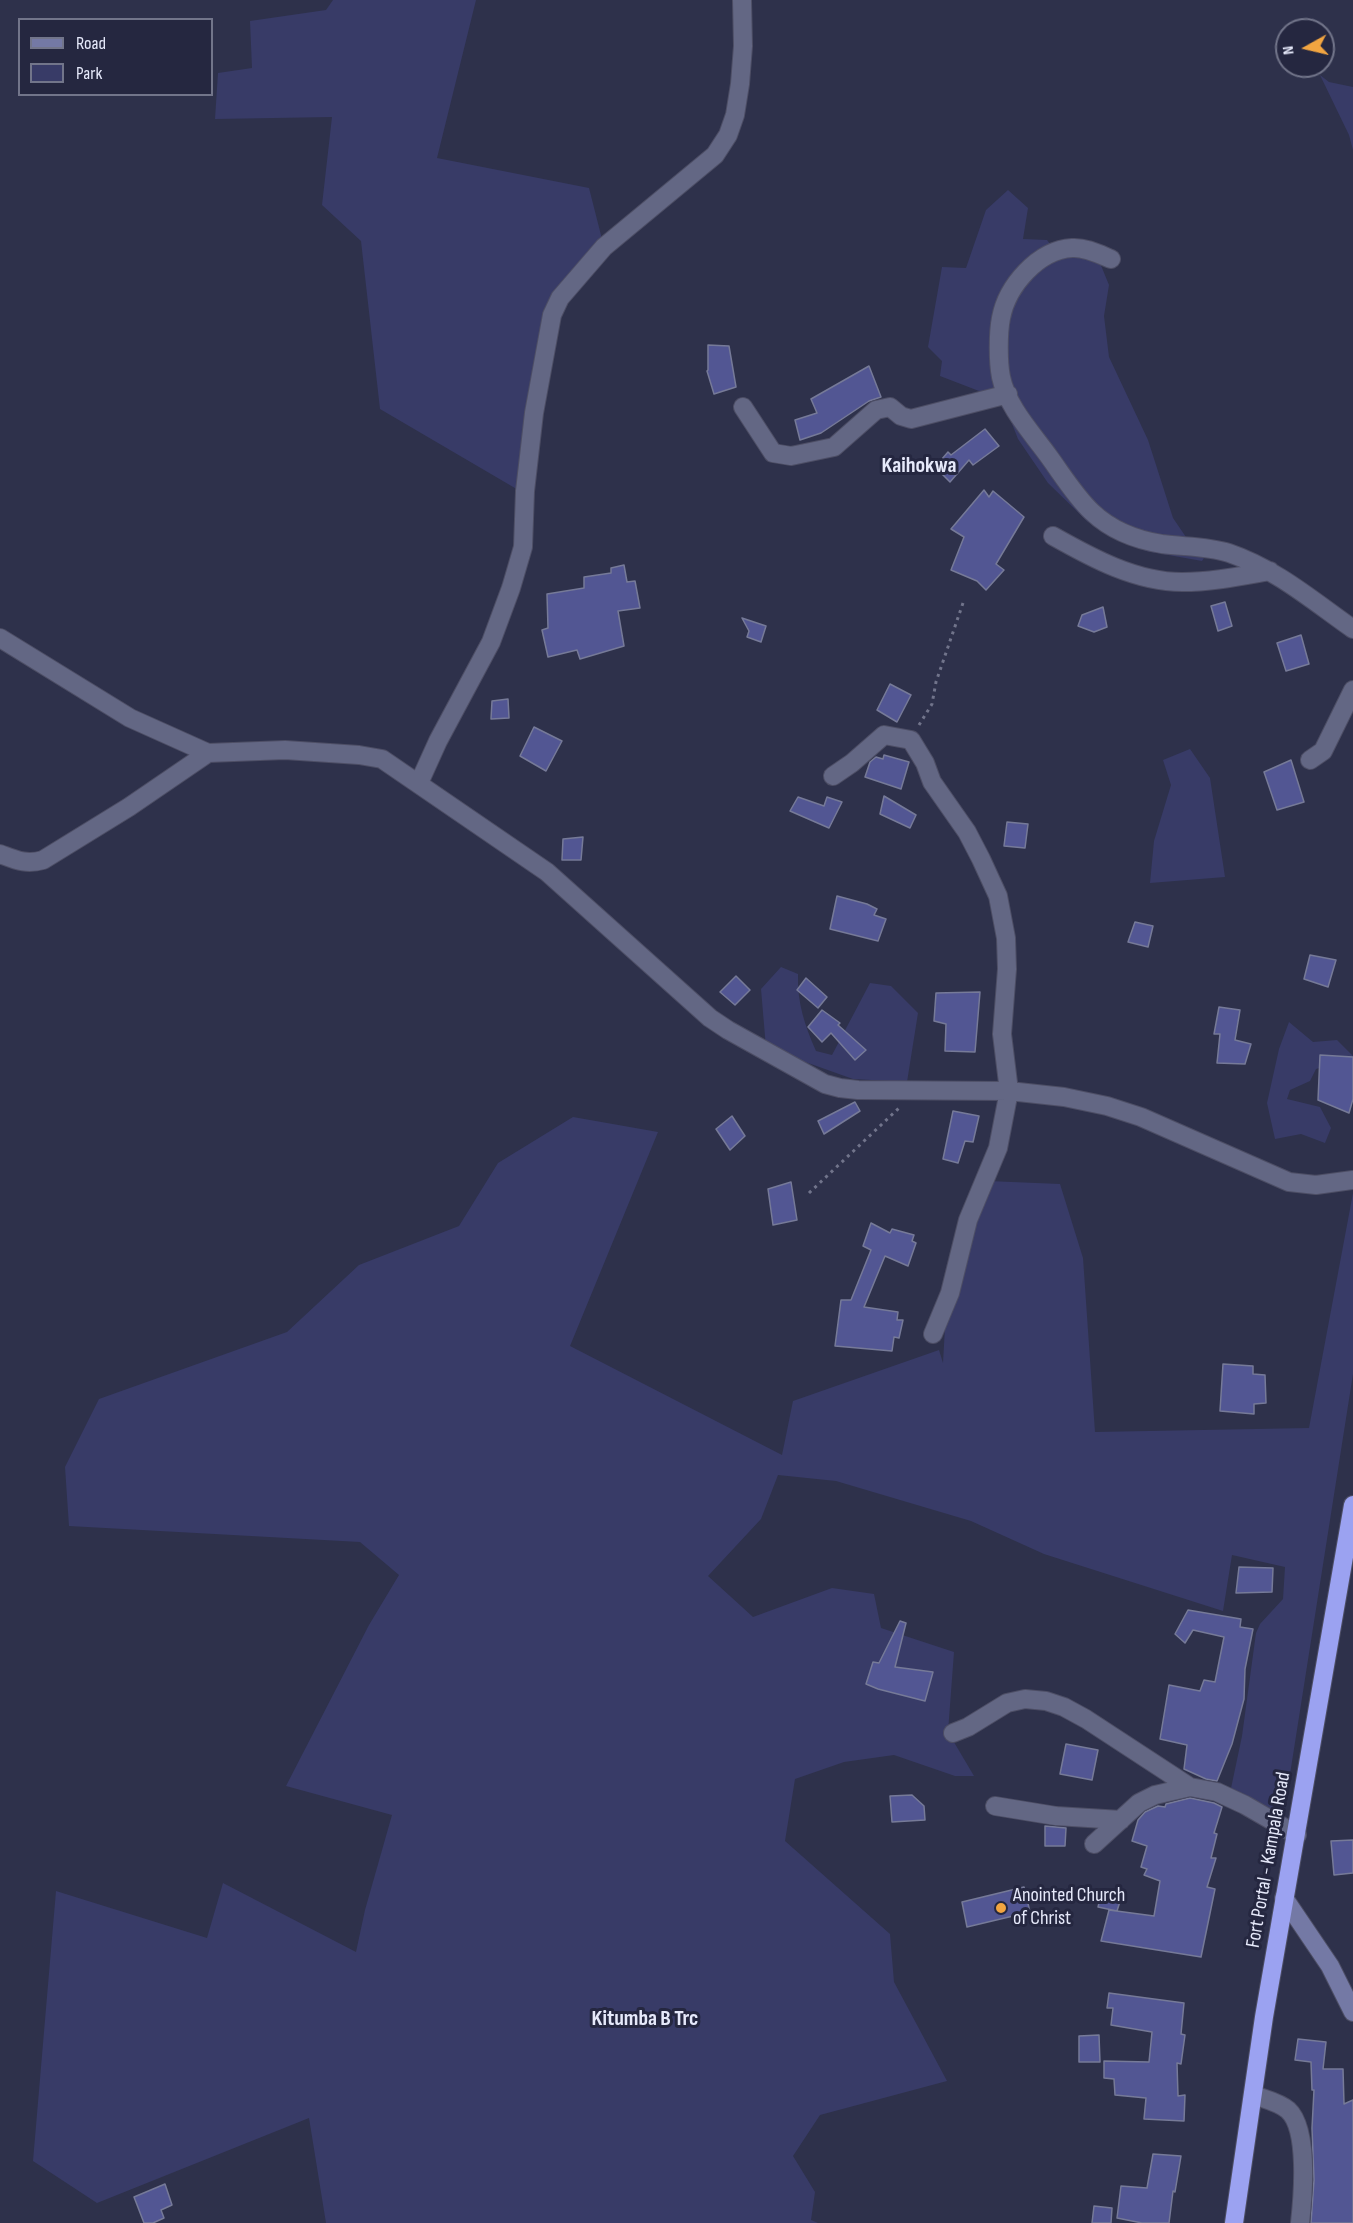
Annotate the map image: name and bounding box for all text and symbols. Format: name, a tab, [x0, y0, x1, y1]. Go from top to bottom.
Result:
legend	[18, 18, 213, 96]
north arrow	[1275, 18, 1335, 78]
text: Road	[76, 33, 106, 54]
text: N	[1279, 45, 1299, 56]
text: Park	[76, 63, 102, 84]
district label: Kaihokwa	[882, 453, 956, 479]
street label: Fort Portal - Kampala Road	[1242, 1770, 1296, 1950]
place label: Anointed Church of Christ	[1013, 1884, 1125, 1931]
marker: Anointed Church of Christ	[994, 1901, 1008, 1915]
district label: Kitumba B Trc	[592, 2006, 698, 2032]

